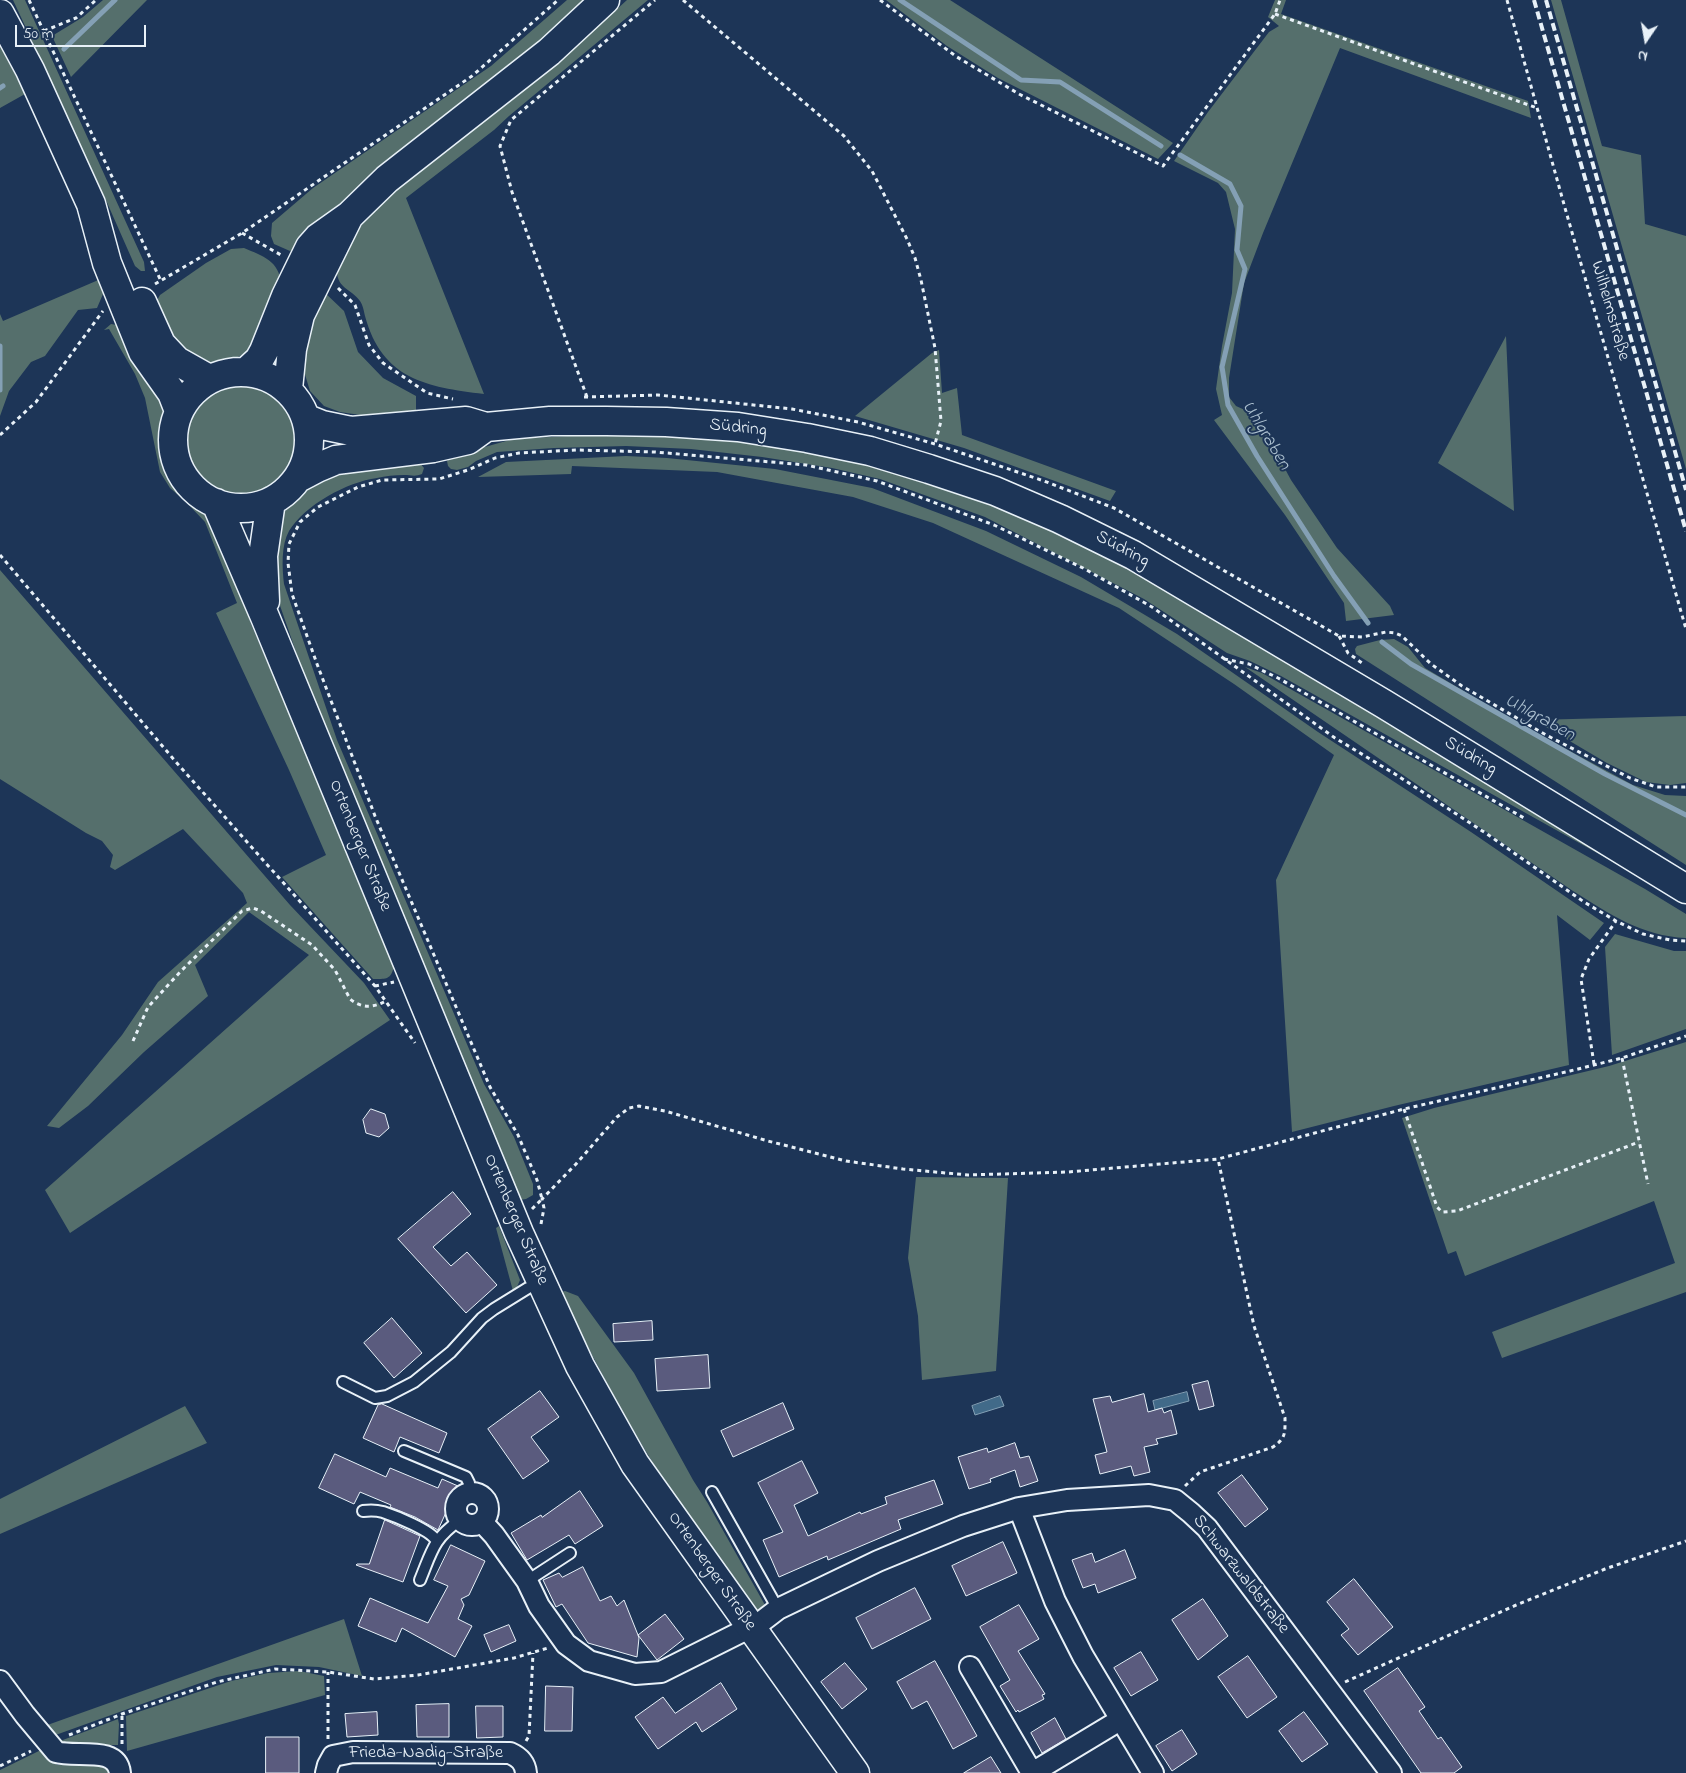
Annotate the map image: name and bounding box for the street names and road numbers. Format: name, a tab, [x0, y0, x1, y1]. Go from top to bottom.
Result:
street label: Wilhelmstraße	[1584, 259, 1634, 363]
street label: Südring	[708, 415, 768, 443]
street label: Südring	[1091, 527, 1153, 573]
street label: Südring	[1440, 733, 1500, 781]
street label: Ortenberger Straße	[323, 777, 395, 915]
street label: Ortenberger Straße	[478, 1151, 552, 1289]
street label: Ortenberger Straße	[662, 1508, 760, 1636]
street label: Schwarzwaldstraße	[1187, 1511, 1293, 1639]
street label: Frieda-Nadig-Straße	[349, 1743, 503, 1765]

